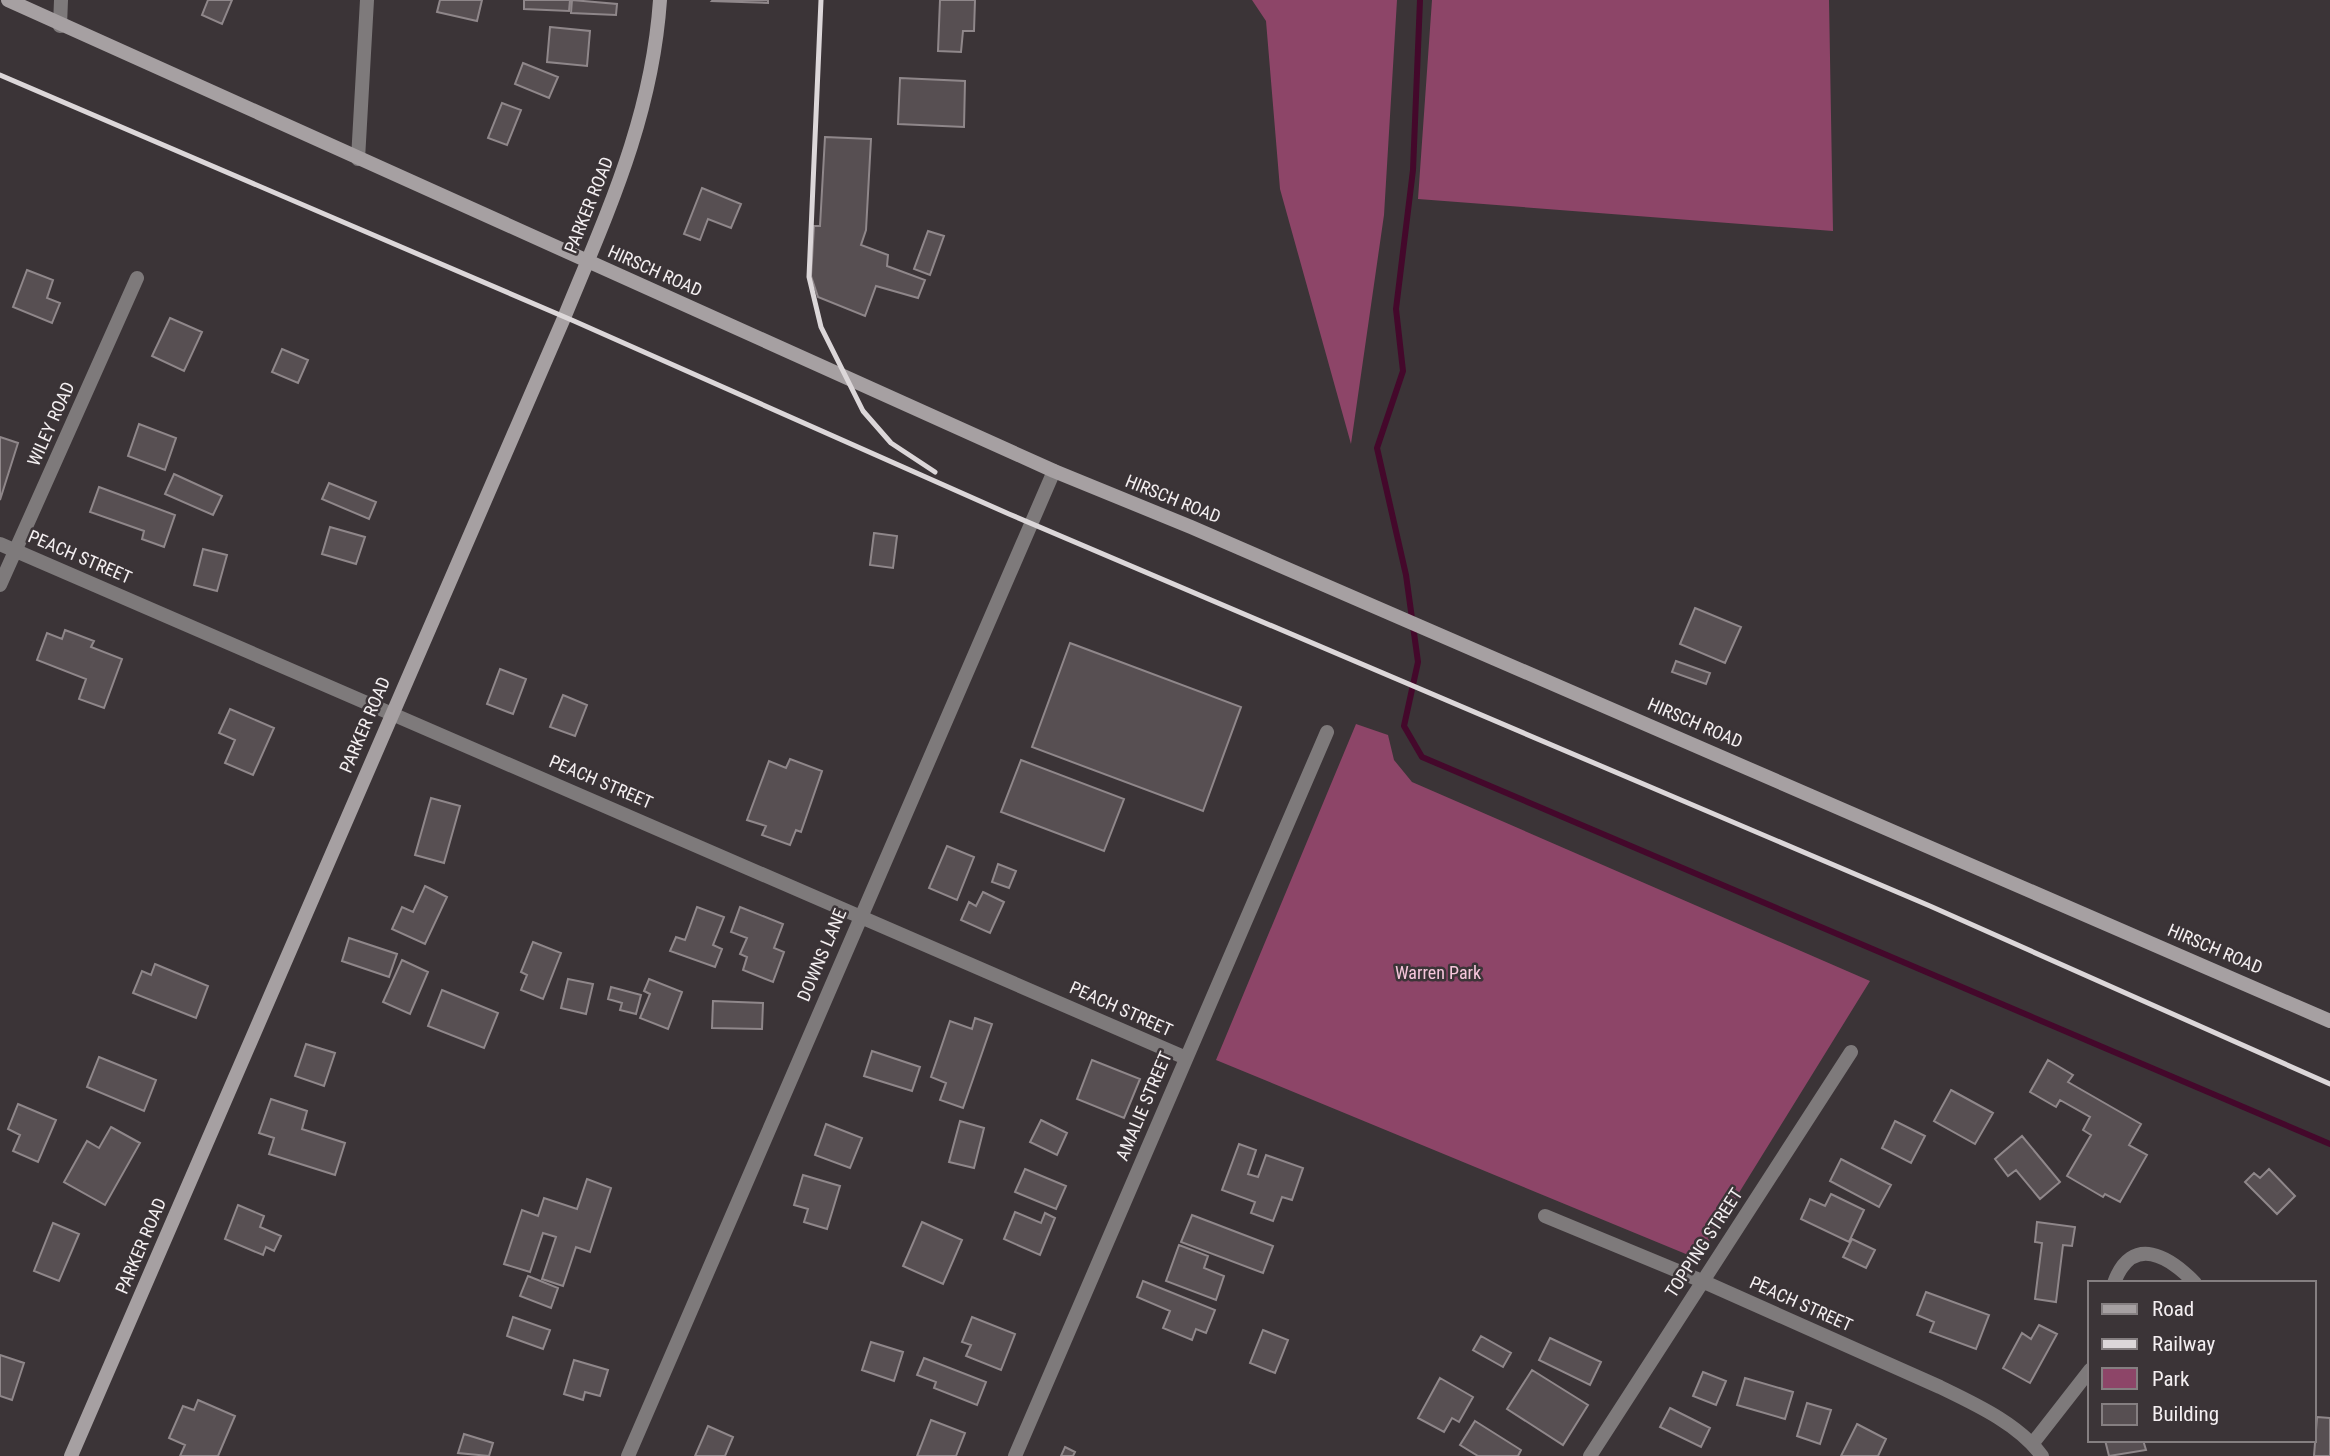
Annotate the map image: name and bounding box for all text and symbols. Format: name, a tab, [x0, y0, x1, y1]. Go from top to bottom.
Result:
street label: PARKER ROAD	[560, 154, 617, 256]
street label: HIRSCH ROAD	[605, 240, 706, 301]
street label: WILEY ROAD	[23, 378, 78, 469]
street label: HIRSCH ROAD	[1122, 470, 1224, 527]
street label: PEACH STREET	[25, 525, 135, 588]
street label: PARKER ROAD	[335, 674, 394, 776]
street label: HIRSCH ROAD	[1645, 693, 1746, 752]
street label: PEACH STREET	[546, 750, 656, 813]
street label: DOWNS LANE	[793, 905, 850, 1004]
street label: HIRSCH ROAD	[2165, 919, 2266, 978]
park label: Warren Park	[1395, 962, 1481, 983]
street label: PEACH STREET	[1067, 976, 1176, 1041]
street label: AMALIE STREET	[1111, 1048, 1176, 1163]
street label: TOPPING STREET	[1660, 1184, 1747, 1301]
street label: PARKER ROAD	[111, 1195, 170, 1297]
street label: PEACH STREET	[1747, 1271, 1856, 1336]
legend	[2088, 1281, 2316, 1442]
text: Road	[2152, 1297, 2194, 1321]
text: Railway	[2152, 1332, 2215, 1356]
text: Park	[2152, 1367, 2190, 1391]
text: Building	[2152, 1402, 2219, 1426]

